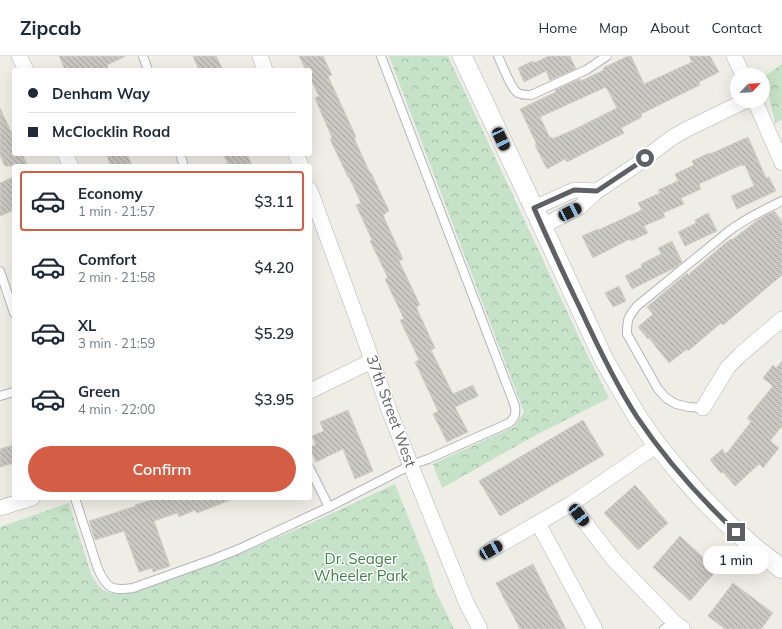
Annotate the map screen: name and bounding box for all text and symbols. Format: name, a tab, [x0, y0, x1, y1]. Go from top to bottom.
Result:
text: Zipcab	[20, 16, 81, 40]
text: Home	[538, 19, 577, 37]
text: Map	[599, 19, 628, 37]
text: About	[650, 19, 690, 37]
text: Contact	[712, 19, 762, 37]
north arrow	[730, 68, 770, 108]
map controls	[730, 68, 770, 108]
text: Denham Way	[52, 84, 150, 103]
text: McClocklin Road	[52, 122, 170, 141]
car	[490, 126, 512, 152]
route start	[636, 149, 654, 167]
icon: car	[30, 183, 66, 219]
text: Economy	[78, 184, 143, 203]
text: $3.11	[254, 192, 294, 211]
car	[557, 201, 583, 223]
text: 1 min · 21:57	[78, 203, 155, 219]
icon: car	[30, 249, 66, 285]
text: Comfort	[78, 250, 136, 269]
text: $4.20	[254, 258, 294, 277]
text: 2 min · 21:58	[78, 269, 155, 285]
icon: car	[30, 315, 66, 351]
text: XL	[78, 316, 96, 335]
text: $5.29	[254, 324, 294, 343]
text: 3 min · 21:59	[78, 335, 155, 351]
street label: 37th Street West	[362, 352, 421, 469]
icon: car	[30, 381, 66, 417]
text: Green	[78, 382, 120, 401]
text: $3.95	[254, 390, 294, 409]
text: 4 min · 22:00	[78, 401, 155, 417]
button: Confirm	[28, 446, 296, 492]
car	[567, 502, 591, 528]
route end	[727, 523, 745, 541]
car	[478, 539, 504, 561]
callout: 1 min	[703, 546, 769, 574]
park label: Dr. Seager Wheeler Park	[314, 549, 408, 585]
text: 1 min	[719, 552, 753, 568]

